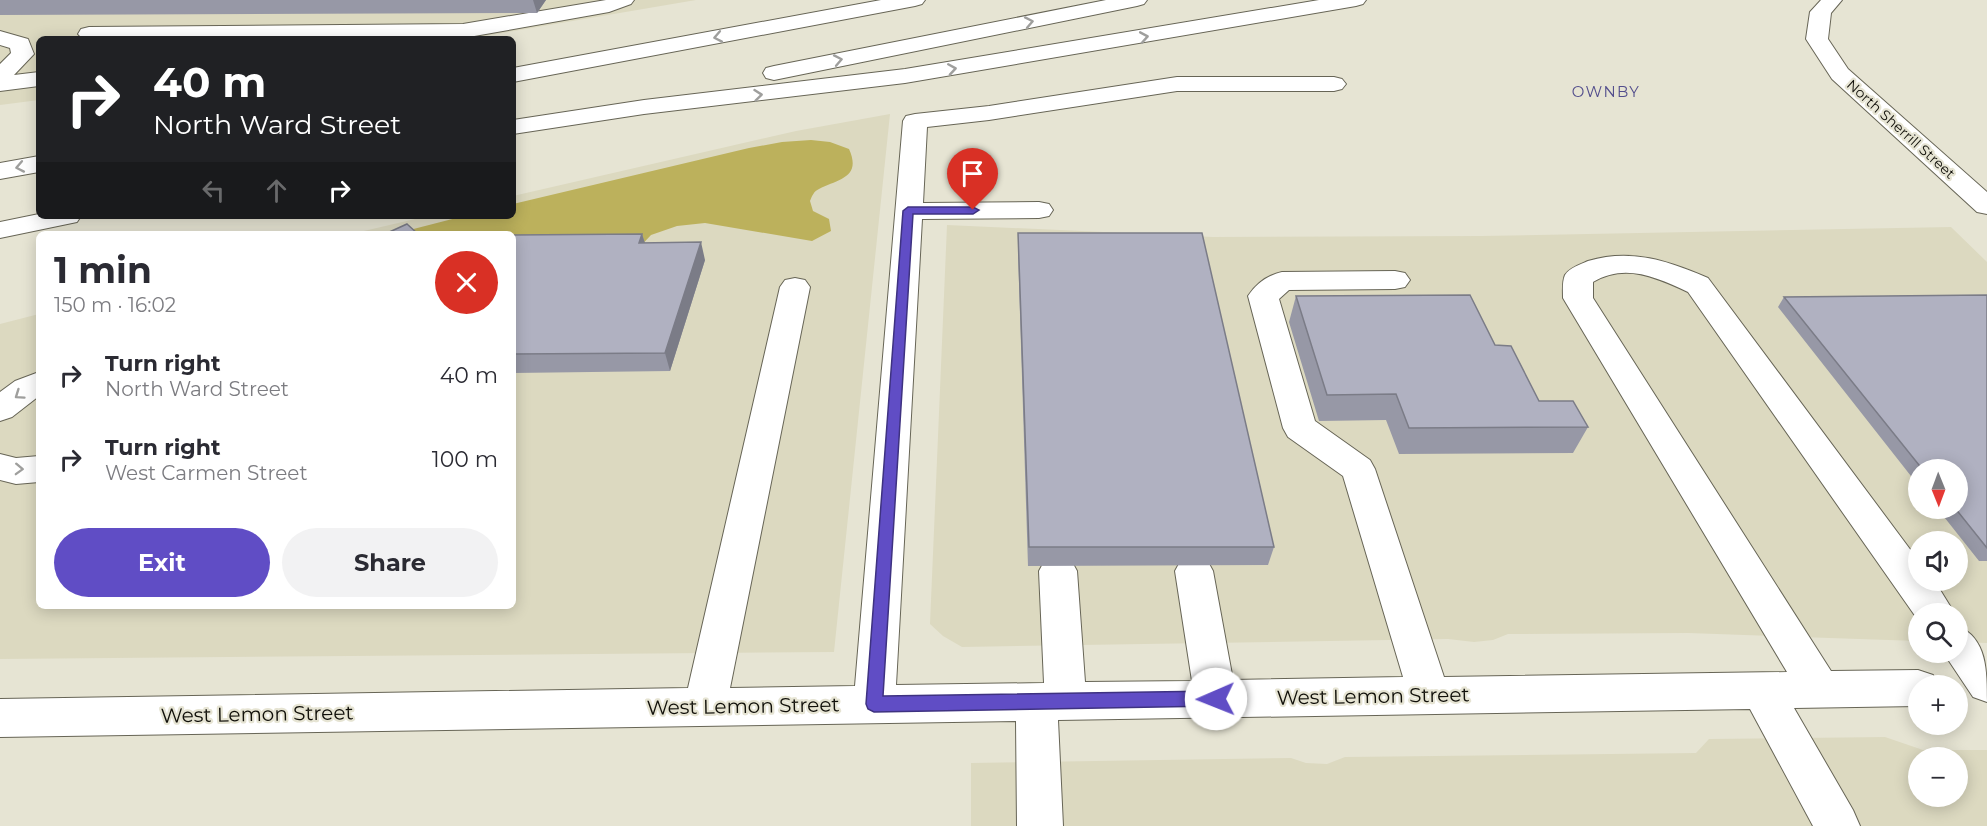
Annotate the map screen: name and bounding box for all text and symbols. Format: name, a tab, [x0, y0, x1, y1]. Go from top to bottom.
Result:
one-way arrow	[1024, 16, 1034, 29]
one-way arrow	[714, 30, 724, 43]
one-way arrow	[1139, 31, 1149, 43]
one-way arrow	[833, 54, 843, 67]
text: 40 m	[153, 56, 266, 108]
icon: right	[54, 60, 132, 138]
one-way arrow	[946, 63, 956, 76]
street label: North Sherrill Street	[1843, 76, 1959, 183]
district label: OWNBY	[1572, 82, 1640, 101]
one-way arrow	[754, 89, 763, 101]
text: North Ward Street	[153, 108, 401, 141]
pin	[947, 148, 998, 210]
icon: arrive	[956, 157, 989, 190]
one-way arrow	[15, 160, 25, 173]
icon: left	[197, 174, 230, 207]
icon: ahead	[260, 174, 293, 207]
icon: right	[323, 174, 356, 207]
text: 1 min	[54, 248, 152, 292]
button: close	[435, 251, 498, 314]
text: 150 m · 16:02	[54, 293, 176, 317]
text: Turn right	[105, 350, 220, 377]
icon: right	[54, 359, 87, 392]
text: 40 m	[440, 362, 498, 389]
text: North Ward Street	[105, 377, 289, 401]
one-way arrow	[14, 388, 25, 399]
text: Turn right	[105, 434, 220, 461]
icon: right	[54, 443, 87, 476]
text: 100 m	[432, 446, 498, 473]
north arrow	[1908, 459, 1968, 519]
map controls	[1908, 459, 1968, 807]
text: West Carmen Street	[105, 461, 308, 485]
one-way arrow	[15, 463, 24, 476]
button: Exit	[54, 528, 270, 597]
button: Share	[282, 528, 498, 597]
button: sound	[1908, 531, 1968, 591]
button: search	[1908, 603, 1968, 663]
position arrow	[1184, 667, 1248, 731]
button: +	[1908, 675, 1968, 735]
street label: West Lemon Street	[1276, 682, 1470, 710]
street label: West Lemon Street	[646, 692, 840, 720]
street label: West Lemon Street	[160, 700, 354, 728]
button: −	[1908, 747, 1968, 807]

